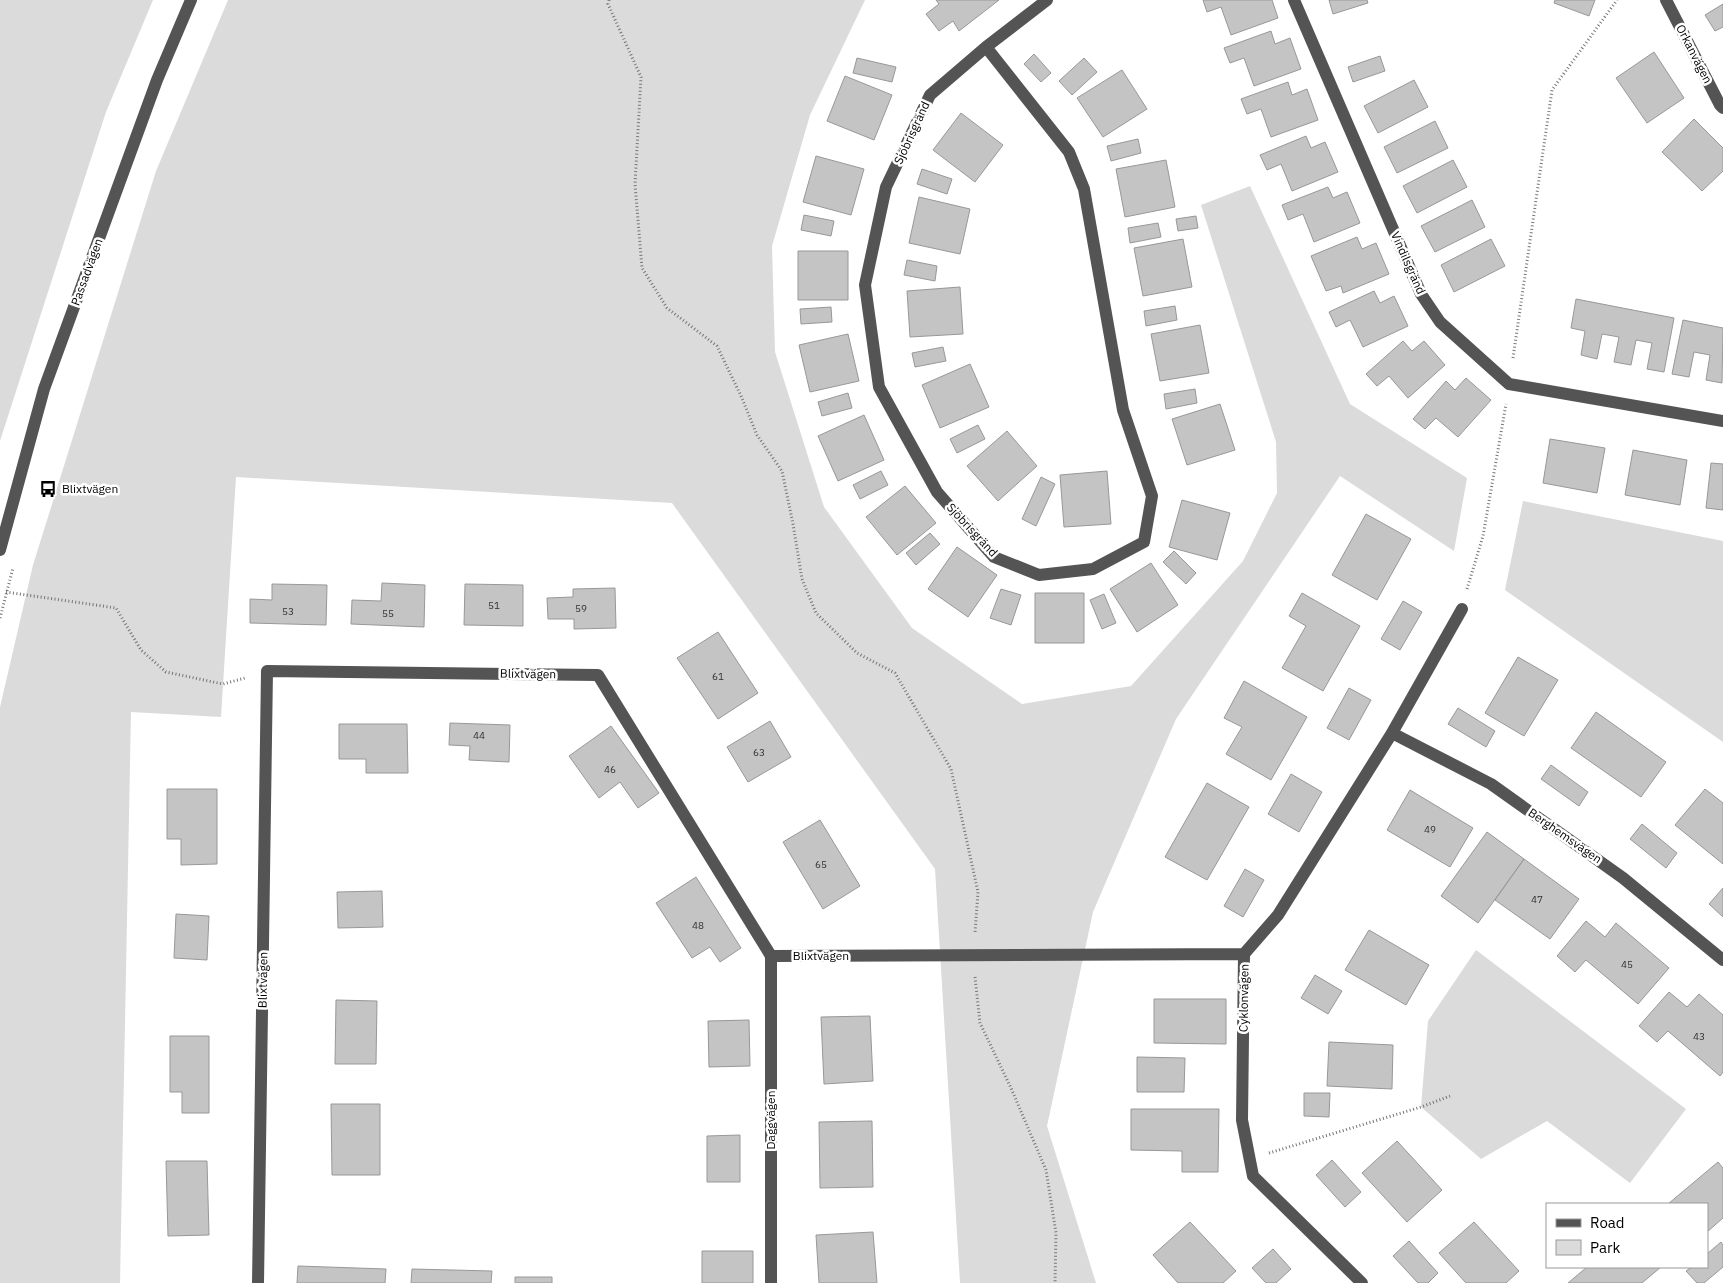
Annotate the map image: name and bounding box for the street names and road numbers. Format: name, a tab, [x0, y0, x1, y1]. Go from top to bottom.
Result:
street label: Orkanvägen	[1673, 22, 1716, 86]
street label: Sjöbrisgränd	[890, 99, 933, 167]
street label: Vindilsgränd	[1388, 229, 1429, 296]
street label: Passadvägen	[67, 236, 106, 307]
street label: Sjöbrisgränd	[944, 500, 1001, 560]
street label: Blixtvägen	[500, 666, 556, 681]
street label: Berghemsvägen	[1526, 805, 1605, 866]
street label: Blixtvägen	[793, 948, 849, 963]
street label: Blixtvägen	[255, 952, 270, 1008]
street label: Cyklonvägen	[1235, 964, 1252, 1032]
street label: Daggvägen	[763, 1090, 778, 1150]

